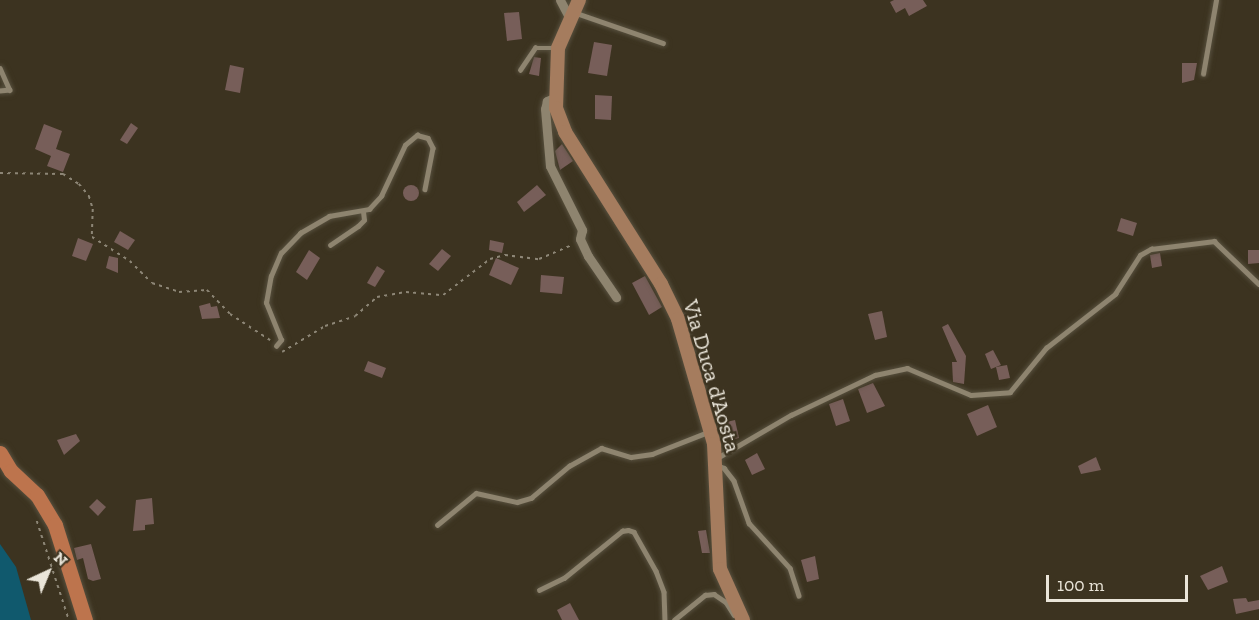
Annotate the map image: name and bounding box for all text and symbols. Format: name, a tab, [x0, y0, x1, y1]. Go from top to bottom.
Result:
street label: Via Duca d'Aosta	[678, 297, 746, 455]
north arrow	[18, 542, 78, 602]
text: N	[50, 548, 72, 570]
scale bar	[1049, 563, 1192, 601]
text: 100 m	[1057, 574, 1104, 596]

